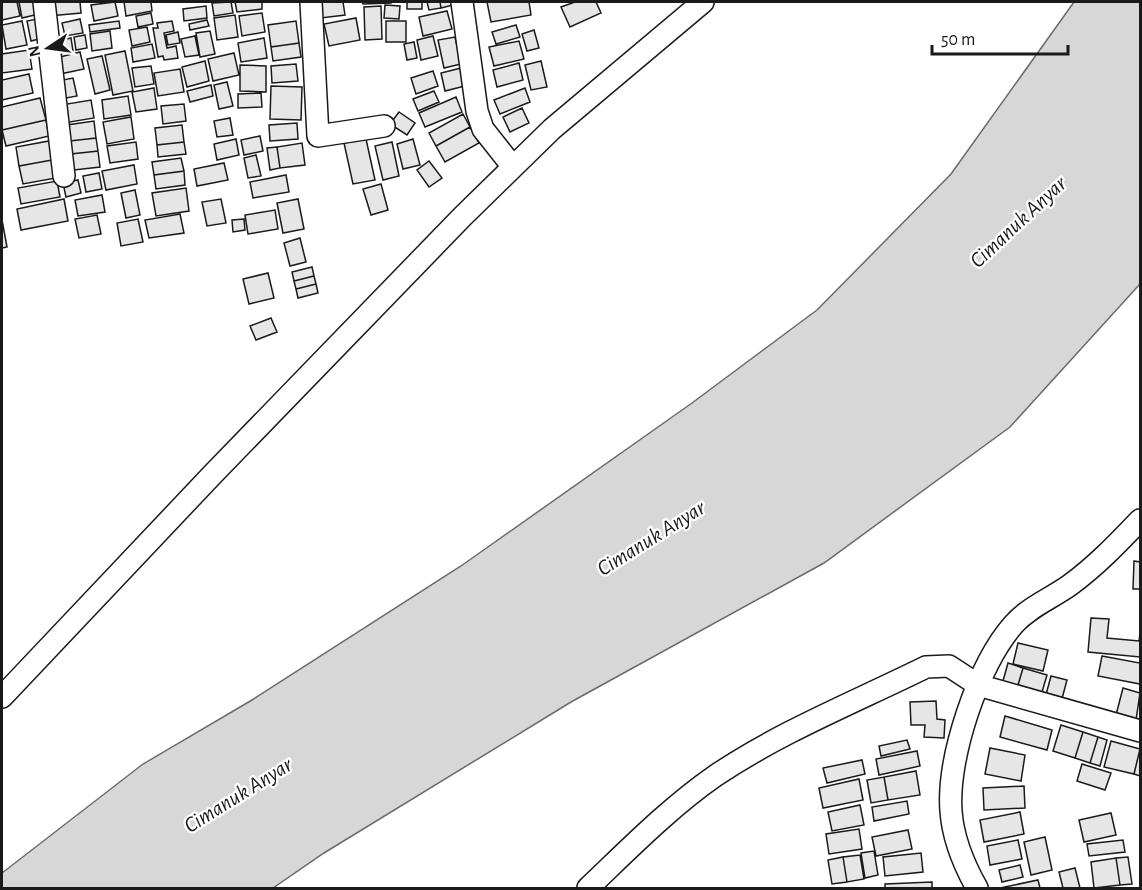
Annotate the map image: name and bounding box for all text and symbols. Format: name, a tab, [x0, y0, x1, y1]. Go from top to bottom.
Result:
north arrow	[18, 18, 78, 78]
scale bar	[932, 18, 1068, 56]
text: 50 m	[941, 31, 975, 49]
text: N	[25, 44, 43, 58]
water label: Cimanuk Anyar	[966, 172, 1071, 272]
water label: Cimanuk Anyar	[593, 496, 710, 580]
water label: Cimanuk Anyar	[180, 753, 297, 837]

